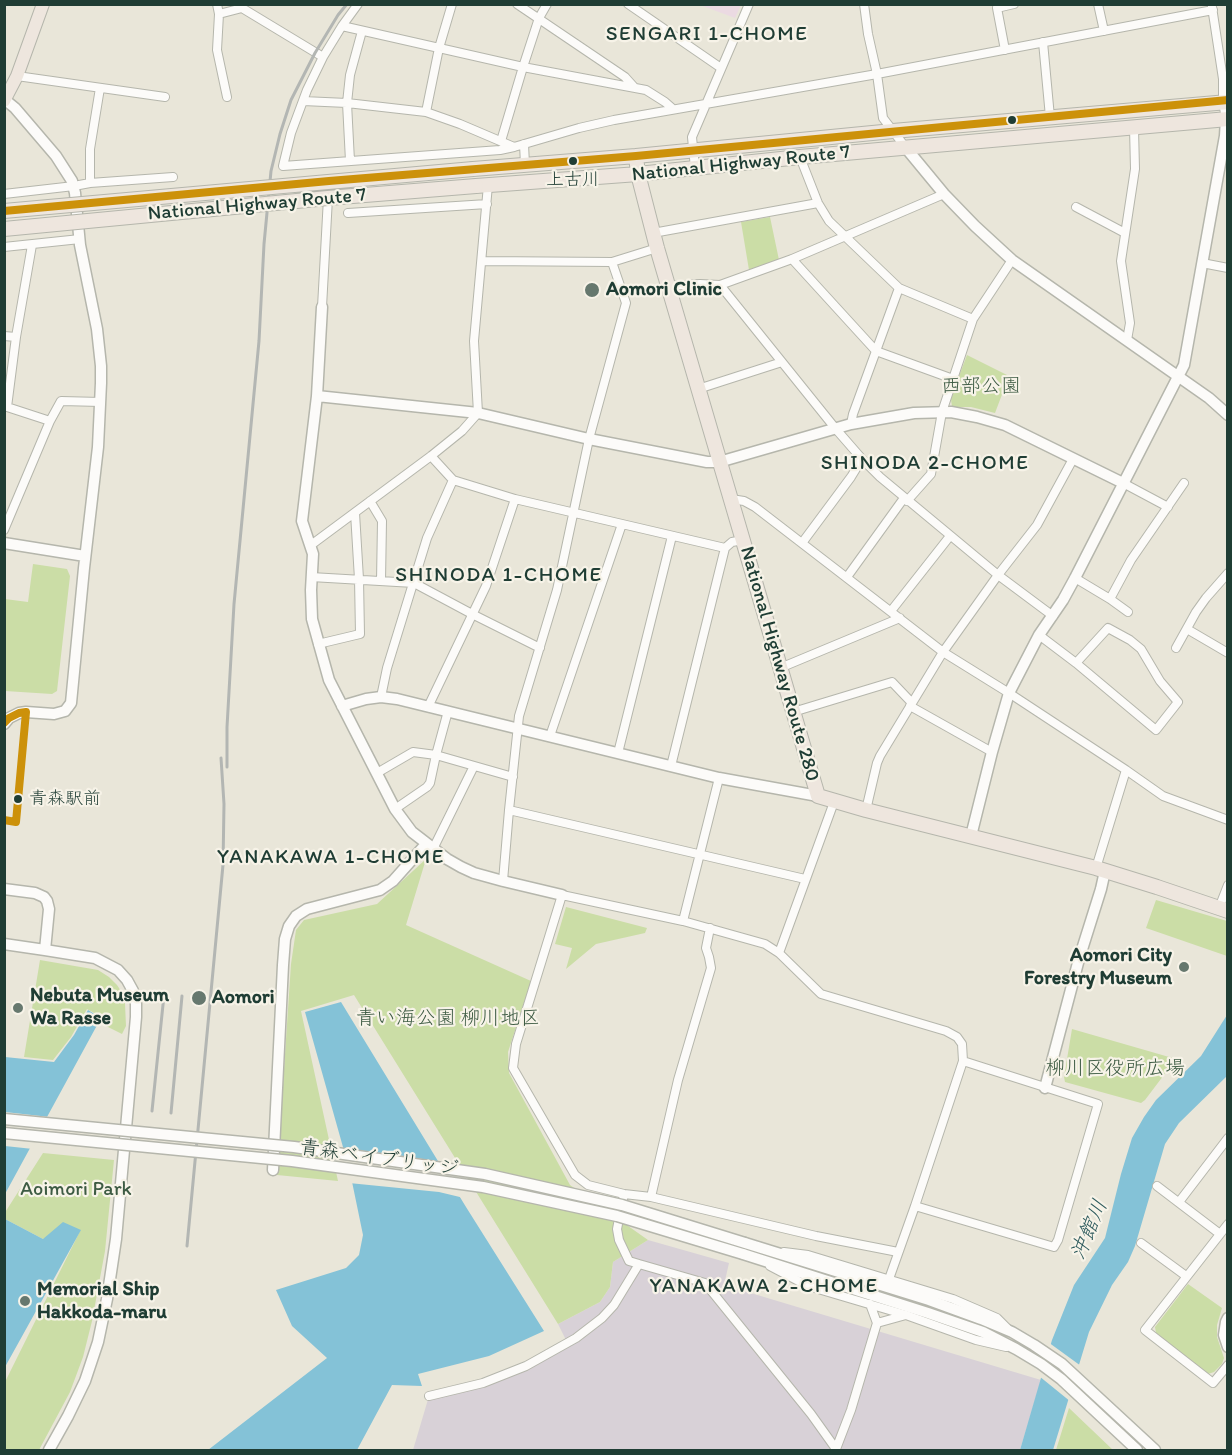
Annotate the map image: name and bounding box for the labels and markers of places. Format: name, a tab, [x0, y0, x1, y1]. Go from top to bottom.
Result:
unlabelled marker	[1006, 114, 1018, 126]
marker: 上古川	[567, 155, 579, 167]
place label: 上古川	[546, 169, 600, 191]
place label: Aomori Clinic	[606, 278, 722, 302]
marker: Aomori Clinic	[583, 281, 601, 299]
place label: 青森駅前	[29, 788, 101, 810]
marker: 青森駅前	[12, 793, 24, 805]
place label: Aomori City Forestry Museum	[1024, 944, 1172, 991]
marker: Aomori City Forestry Museum	[1177, 960, 1191, 974]
place label: Nebuta Museum Wa Rasse	[30, 984, 169, 1031]
place label: Aomori	[212, 986, 275, 1010]
marker: Aomori	[190, 989, 208, 1007]
marker: Nebuta Museum Wa Rasse	[11, 1001, 25, 1015]
place label: Memorial Ship Hakkoda-maru	[37, 1278, 167, 1325]
marker: Memorial Ship Hakkoda-maru	[18, 1294, 32, 1308]

